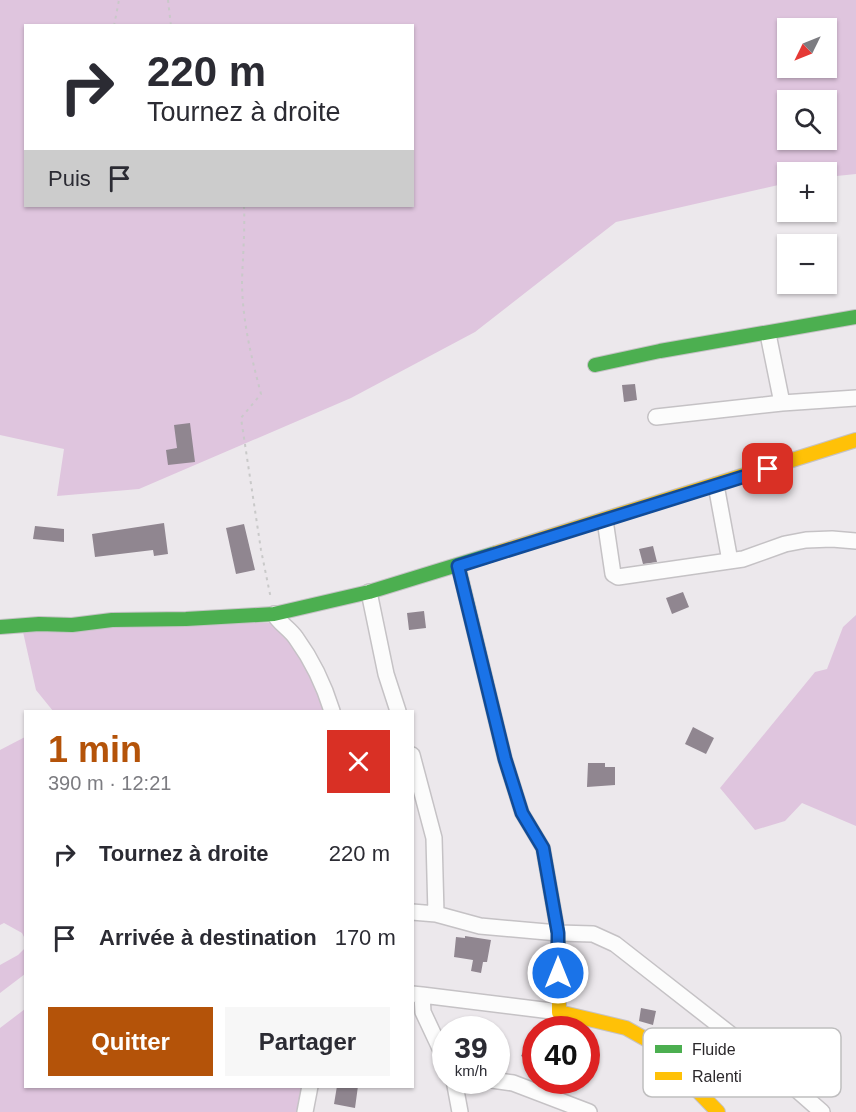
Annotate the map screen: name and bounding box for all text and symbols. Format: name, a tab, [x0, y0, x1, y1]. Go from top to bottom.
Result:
north arrow	[777, 18, 837, 78]
map controls	[777, 18, 837, 294]
icon: right	[48, 48, 126, 126]
text: 220 m	[147, 48, 266, 95]
button: search	[777, 90, 837, 150]
text: Tournez à droite	[147, 97, 341, 127]
icon: arrive	[103, 162, 136, 195]
button: +	[777, 162, 837, 222]
text: Puis	[48, 166, 91, 191]
button: −	[777, 234, 837, 294]
pin	[742, 443, 793, 494]
icon: arrive	[751, 452, 784, 485]
text: 1 min	[48, 729, 142, 770]
button: close	[327, 730, 390, 793]
text: 390 m · 12:21	[48, 772, 171, 794]
icon: right	[48, 838, 81, 871]
text: Tournez à droite	[99, 841, 269, 866]
text: 220 m	[329, 841, 390, 866]
icon: arrive	[48, 922, 81, 955]
text: Arrivée à destination	[99, 925, 317, 950]
text: 170 m	[335, 925, 396, 950]
position arrow	[526, 941, 590, 1005]
button: Quitter	[48, 1007, 213, 1076]
button: Partager	[225, 1007, 390, 1076]
speed limit sign: 40	[522, 1016, 600, 1094]
legend	[643, 1028, 841, 1097]
text: 39	[454, 1031, 488, 1064]
text: Fluide	[692, 1041, 736, 1058]
text: km/h	[455, 1062, 487, 1079]
text: Ralenti	[692, 1068, 742, 1085]

